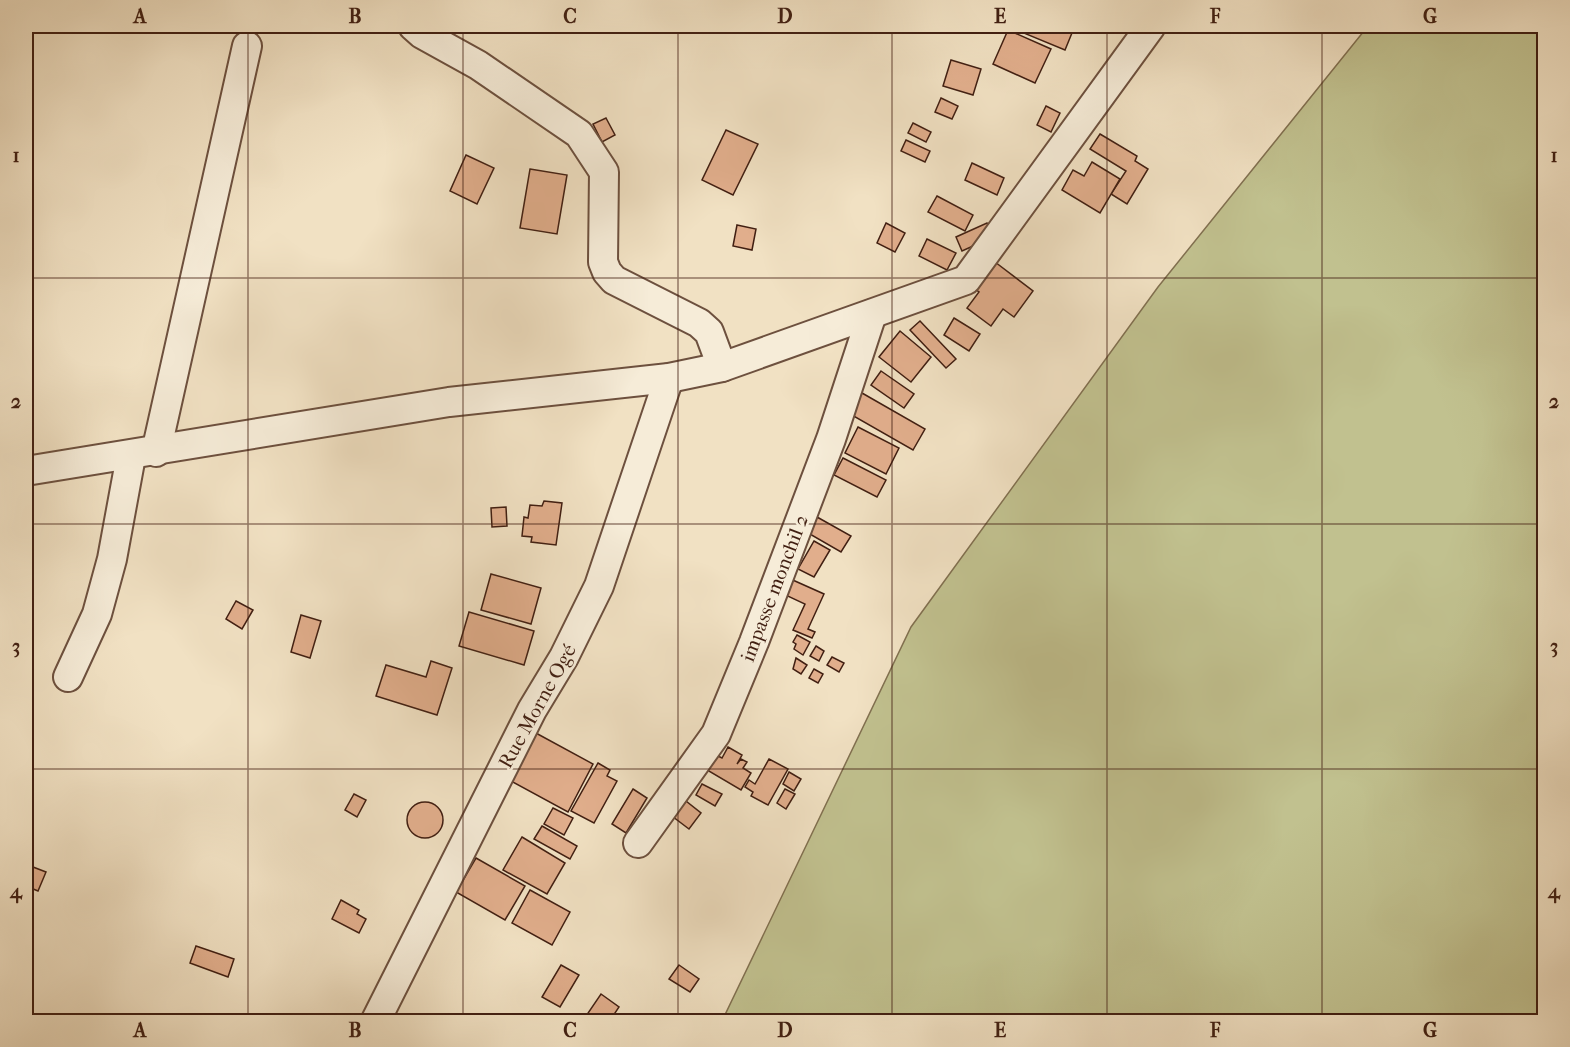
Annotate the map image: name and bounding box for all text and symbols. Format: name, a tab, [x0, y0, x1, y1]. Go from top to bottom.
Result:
text: A	[132, 5, 148, 28]
text: B	[348, 5, 362, 28]
text: C	[563, 5, 577, 28]
text: D	[777, 5, 793, 28]
text: E	[994, 5, 1006, 28]
text: F	[1209, 5, 1221, 28]
text: G	[1423, 5, 1437, 28]
text: 1	[12, 144, 20, 167]
text: 1	[1550, 144, 1558, 167]
text: 2	[11, 390, 21, 413]
text: 2	[1549, 390, 1559, 413]
street label: impasse monchil 2	[736, 511, 813, 665]
text: 3	[12, 635, 20, 658]
text: 3	[1550, 635, 1558, 658]
street label: Rue Morne Ogé	[494, 640, 581, 772]
text: 4	[9, 880, 23, 904]
text: 4	[1547, 880, 1561, 904]
text: A	[132, 1019, 148, 1042]
text: B	[348, 1019, 362, 1042]
text: C	[563, 1019, 577, 1042]
text: D	[777, 1019, 793, 1042]
text: E	[994, 1019, 1006, 1042]
text: F	[1209, 1019, 1221, 1042]
text: G	[1423, 1019, 1437, 1042]

